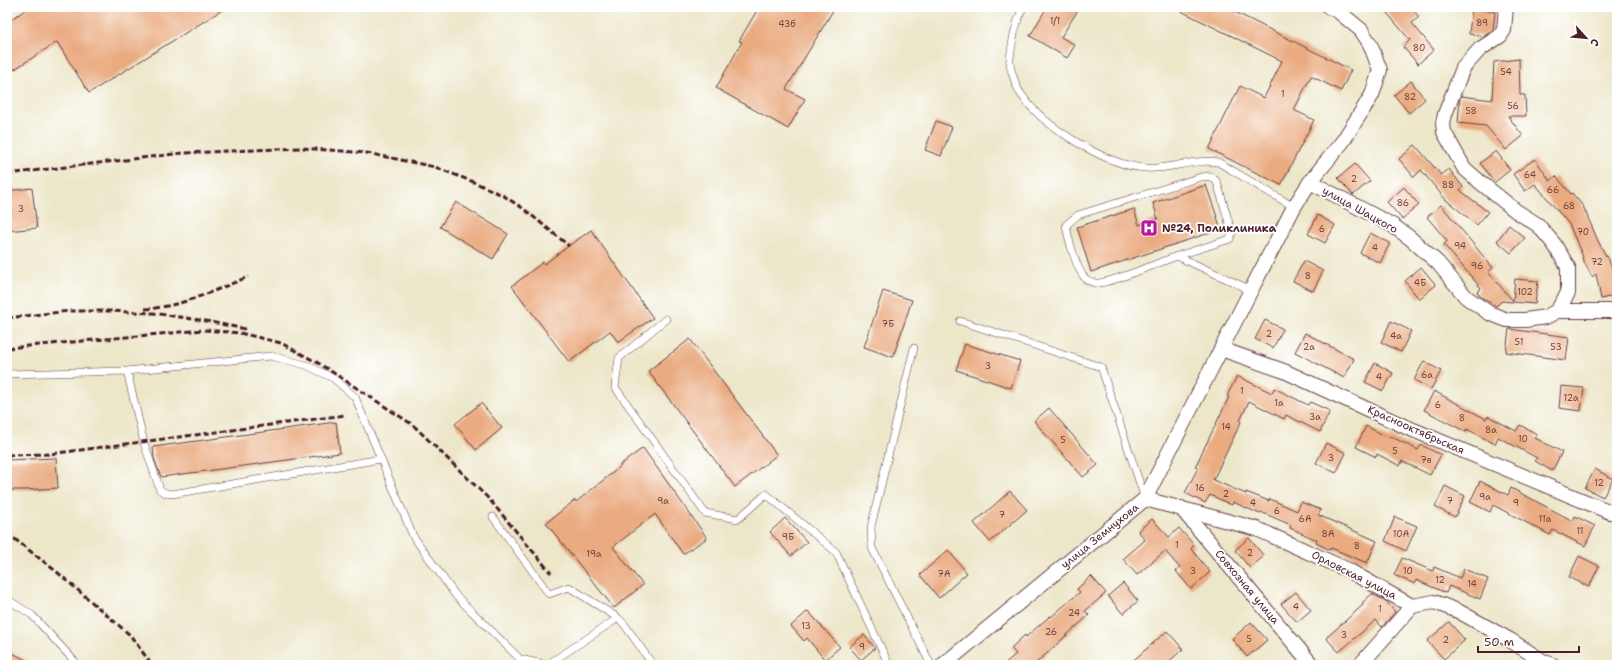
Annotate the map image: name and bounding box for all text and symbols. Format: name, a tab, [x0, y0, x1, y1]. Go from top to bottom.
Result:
house number: 1/1	[1050, 15, 1060, 27]
house number: 89	[1476, 17, 1488, 29]
house number: 43б	[778, 18, 796, 30]
north arrow	[1566, 18, 1606, 58]
text: С	[1586, 36, 1603, 49]
house number: 80	[1413, 42, 1425, 54]
house number: 54	[1500, 66, 1512, 78]
house number: 1	[1281, 88, 1285, 100]
house number: 82	[1404, 91, 1416, 103]
house number: 56	[1507, 100, 1519, 112]
house number: 58	[1465, 105, 1477, 117]
house number: 64	[1524, 169, 1536, 181]
house number: 2	[1351, 173, 1357, 185]
house number: 88	[1442, 179, 1454, 191]
street label: улица Шацкого	[1320, 183, 1401, 237]
house number: 66	[1547, 184, 1559, 196]
house number: 86	[1397, 197, 1409, 209]
house number: 68	[1563, 200, 1575, 212]
house number: 3	[18, 203, 24, 215]
hospital icon: №24, Поликлиника	[1139, 218, 1159, 238]
place label: №24, Поликлиника	[1162, 221, 1277, 236]
house number: 6	[1319, 223, 1325, 235]
house number: 70	[1577, 226, 1589, 238]
house number: 94	[1454, 240, 1466, 252]
house number: 4	[1372, 242, 1378, 254]
house number: 72	[1591, 256, 1603, 268]
house number: 96	[1471, 260, 1483, 272]
house number: 8	[1305, 270, 1311, 282]
house number: 4Б	[1414, 277, 1426, 289]
house number: 102	[1517, 286, 1533, 298]
house number: 7Б	[882, 318, 894, 330]
house number: 2	[1266, 328, 1272, 340]
house number: 4а	[1390, 330, 1402, 342]
house number: 51	[1515, 336, 1523, 348]
house number: 2а	[1303, 341, 1315, 353]
house number: 53	[1550, 341, 1562, 353]
house number: 3	[985, 360, 991, 372]
house number: 6а	[1421, 369, 1433, 381]
house number: 4	[1376, 371, 1382, 383]
house number: 1	[1240, 385, 1244, 397]
house number: 12а	[1563, 392, 1579, 404]
house number: 1а	[1274, 397, 1284, 409]
house number: 6	[1435, 399, 1441, 411]
street label: Краснооктябрьская	[1365, 402, 1467, 458]
house number: 3а	[1309, 411, 1321, 423]
house number: 8	[1459, 412, 1465, 424]
house number: 14	[1221, 421, 1231, 433]
house number: 8а	[1485, 424, 1497, 436]
house number: 10	[1518, 433, 1528, 445]
house number: 5	[1060, 434, 1066, 446]
house number: 5	[1392, 445, 1398, 457]
house number: 3	[1328, 452, 1334, 464]
house number: 7в	[1420, 454, 1432, 466]
house number: 12	[1594, 477, 1604, 489]
house number: 16	[1195, 482, 1205, 494]
house number: 2	[1223, 488, 1229, 500]
house number: 9а	[1479, 491, 1491, 503]
house number: 9а	[657, 495, 669, 507]
house number: 7	[1447, 495, 1453, 507]
house number: 4	[1250, 497, 1256, 509]
house number: 9	[1513, 497, 1519, 509]
street label: улица Земнухова	[1058, 500, 1142, 572]
house number: 6	[1274, 505, 1280, 517]
house number: 7	[999, 509, 1005, 521]
house number: 6А	[1299, 513, 1312, 525]
house number: 11а	[1539, 513, 1552, 525]
house number: 11	[1576, 525, 1584, 537]
house number: 8А	[1322, 528, 1335, 540]
house number: 10А	[1393, 528, 1410, 540]
house number: 9Б	[782, 531, 794, 543]
house number: 1	[1175, 539, 1179, 551]
house number: 8	[1354, 540, 1360, 552]
street label: Совхозная улица	[1211, 547, 1283, 628]
house number: 2	[1247, 547, 1253, 559]
street label: Орловская улица	[1309, 547, 1399, 603]
house number: 19а	[586, 548, 602, 560]
house number: 3	[1190, 565, 1196, 577]
house number: 10	[1403, 565, 1413, 577]
house number: 7А	[938, 568, 951, 580]
house number: 12	[1435, 574, 1445, 586]
house number: 14	[1467, 578, 1477, 590]
house number: 4	[1293, 601, 1299, 613]
house number: 1	[1378, 603, 1382, 615]
house number: 24	[1068, 607, 1080, 619]
house number: 13	[801, 620, 811, 632]
house number: 26	[1045, 626, 1057, 638]
scale bar	[1478, 628, 1579, 654]
house number: 3	[1341, 629, 1347, 641]
house number: 5	[1246, 633, 1252, 645]
house number: 2	[1443, 634, 1449, 646]
text: 50 m	[1484, 634, 1514, 650]
house number: 9	[859, 641, 865, 653]

